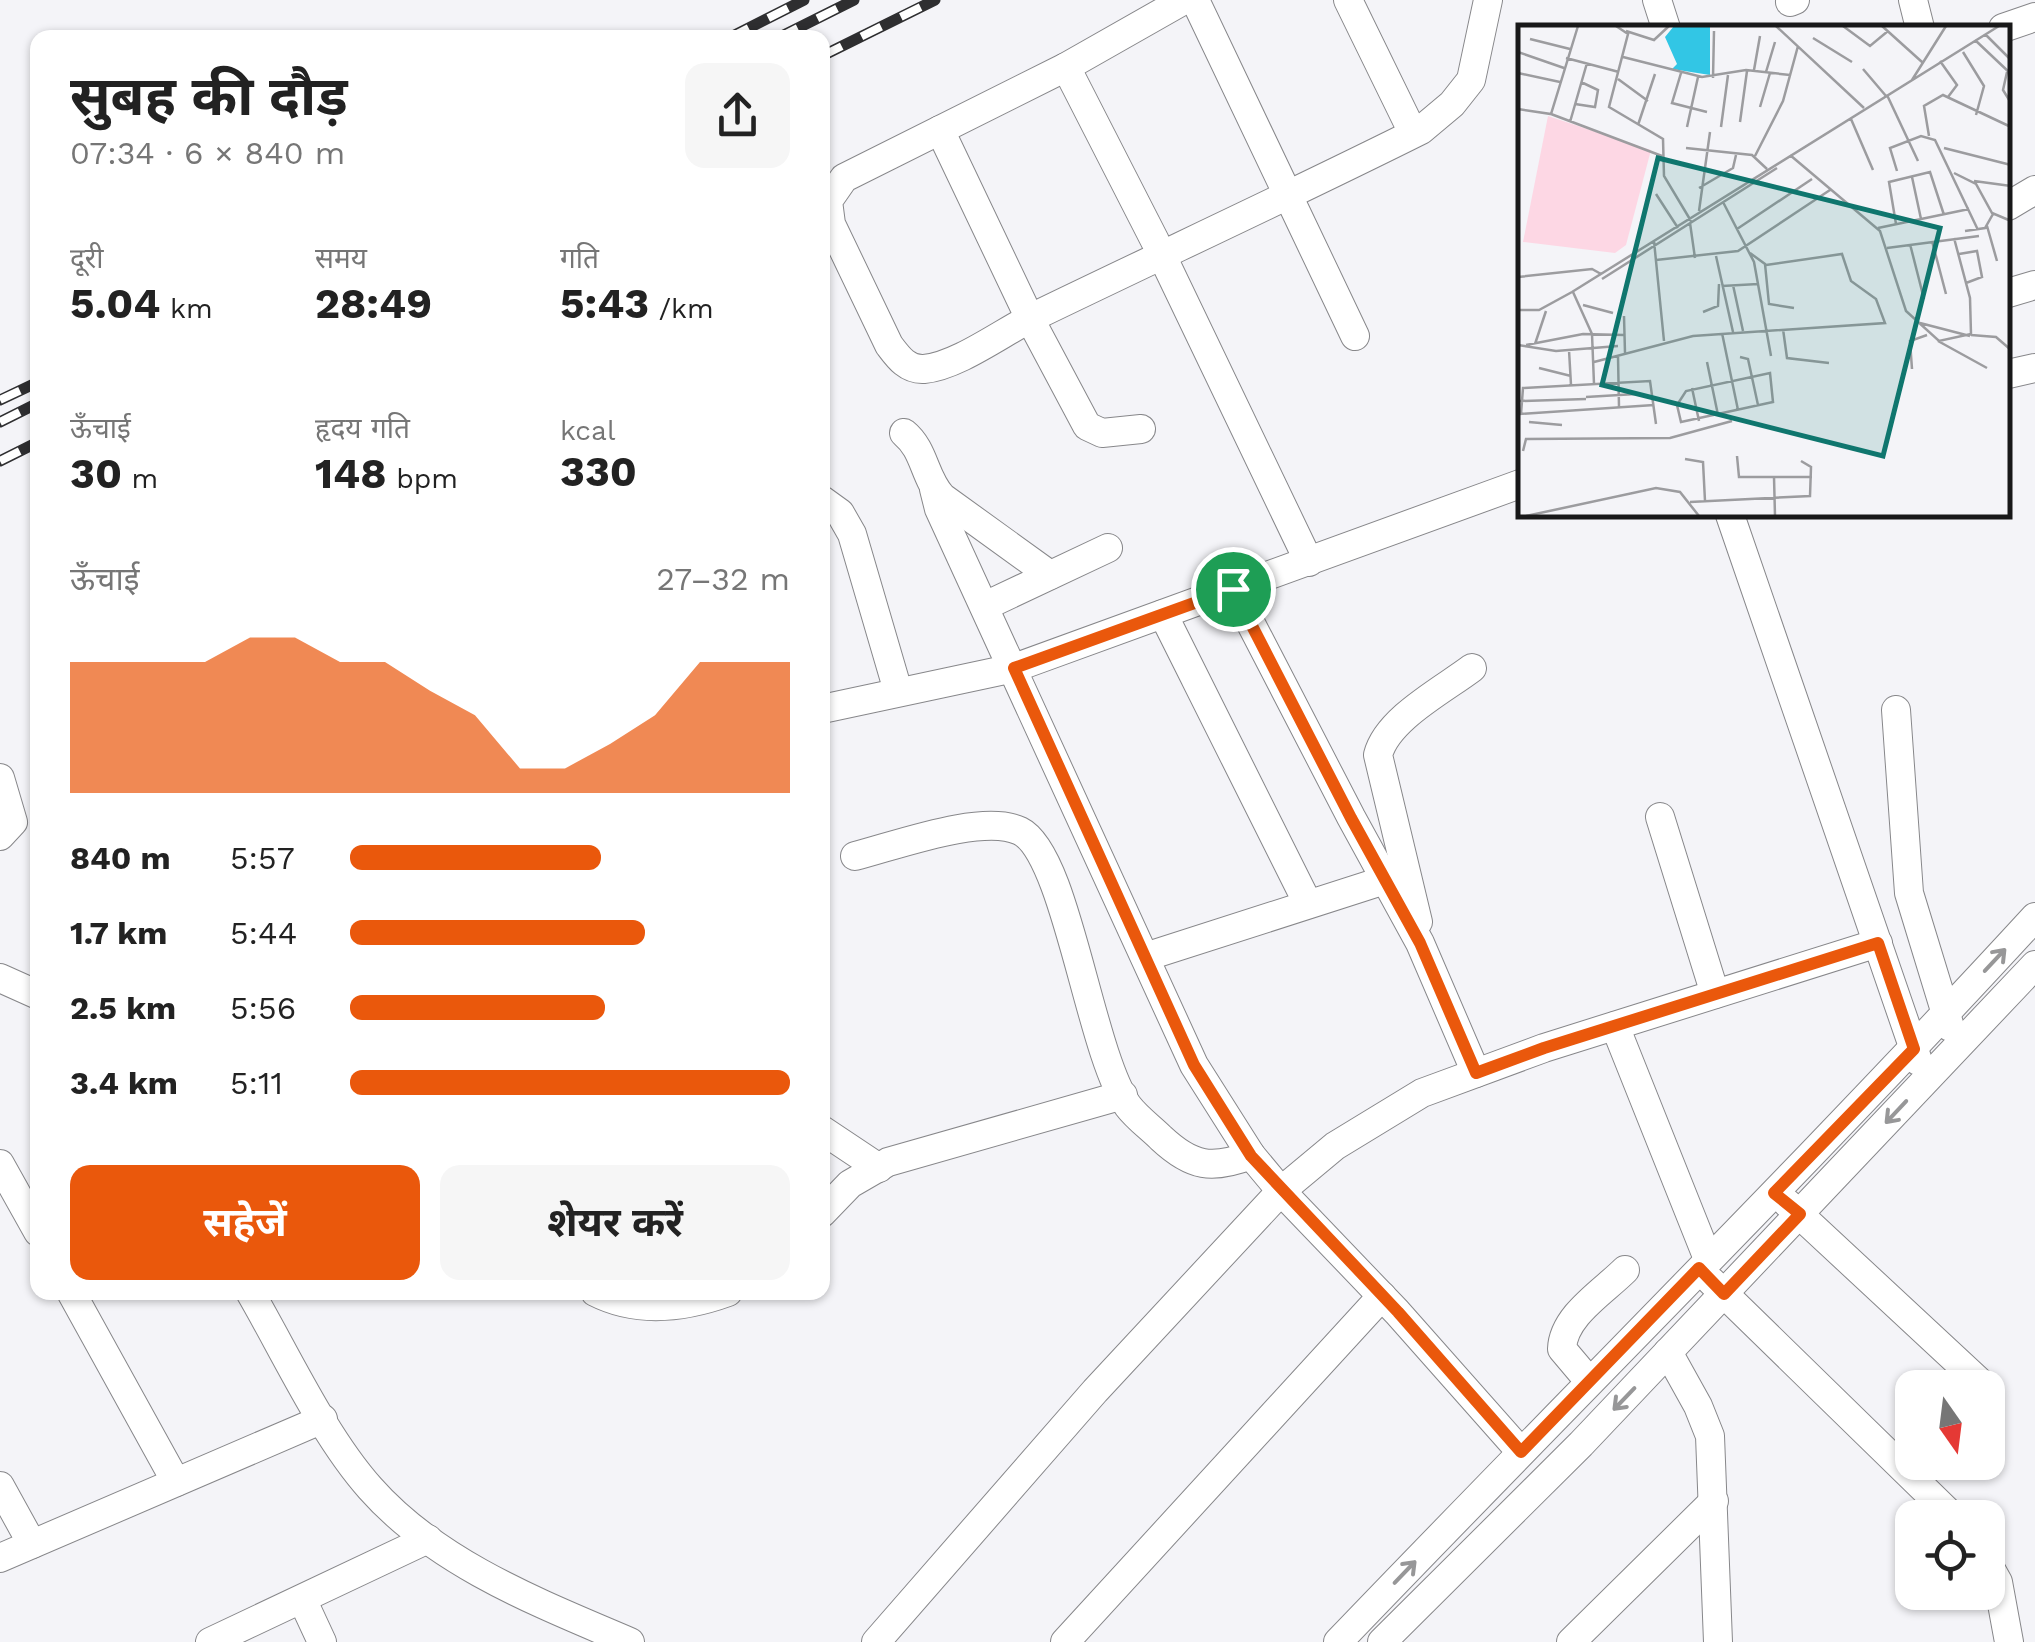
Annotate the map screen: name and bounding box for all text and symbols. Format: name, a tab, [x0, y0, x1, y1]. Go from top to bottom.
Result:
inset map	[1518, 25, 2010, 518]
button: share	[685, 63, 790, 168]
text: सुबह की दौड़	[70, 64, 347, 128]
text: 07:34 · 6 × 840 m	[70, 134, 345, 172]
text: दूरी	[70, 242, 104, 275]
text: समय	[315, 242, 367, 275]
text: गति	[560, 242, 599, 275]
text: 5.04	[70, 279, 160, 328]
text: 28:49	[315, 279, 432, 328]
text: 5:43	[560, 279, 649, 328]
text: km	[160, 292, 213, 325]
text: /km	[649, 292, 714, 325]
text: ऊँचाई	[70, 412, 131, 445]
text: हृदय गति	[315, 412, 410, 445]
text: kcal	[560, 414, 615, 447]
text: 330	[560, 447, 637, 496]
text: 30	[70, 449, 122, 498]
text: 148	[315, 449, 387, 498]
text: m	[122, 462, 158, 495]
text: bpm	[387, 462, 458, 495]
pin	[1191, 547, 1276, 632]
text: ऊँचाई	[70, 560, 139, 598]
text: 27–32 m	[656, 560, 790, 598]
icon: arrive	[1206, 562, 1261, 617]
text: 840 m	[70, 839, 171, 877]
text: 5:57	[230, 839, 295, 877]
text: 1.7 km	[70, 914, 167, 952]
text: 5:44	[230, 914, 297, 952]
one-way arrow	[1983, 948, 2006, 973]
text: 2.5 km	[70, 989, 176, 1027]
text: 5:56	[230, 989, 296, 1027]
text: 3.4 km	[70, 1064, 178, 1102]
text: 5:11	[230, 1064, 283, 1102]
one-way arrow	[1884, 1100, 1908, 1124]
button: सहेजें	[70, 1165, 420, 1280]
button: शेयर करें	[440, 1165, 790, 1280]
north arrow	[1895, 1370, 2005, 1480]
map controls	[1895, 1370, 2005, 1610]
one-way arrow	[1613, 1386, 1636, 1411]
button: locate	[1895, 1500, 2005, 1610]
one-way arrow	[1393, 1560, 1417, 1584]

